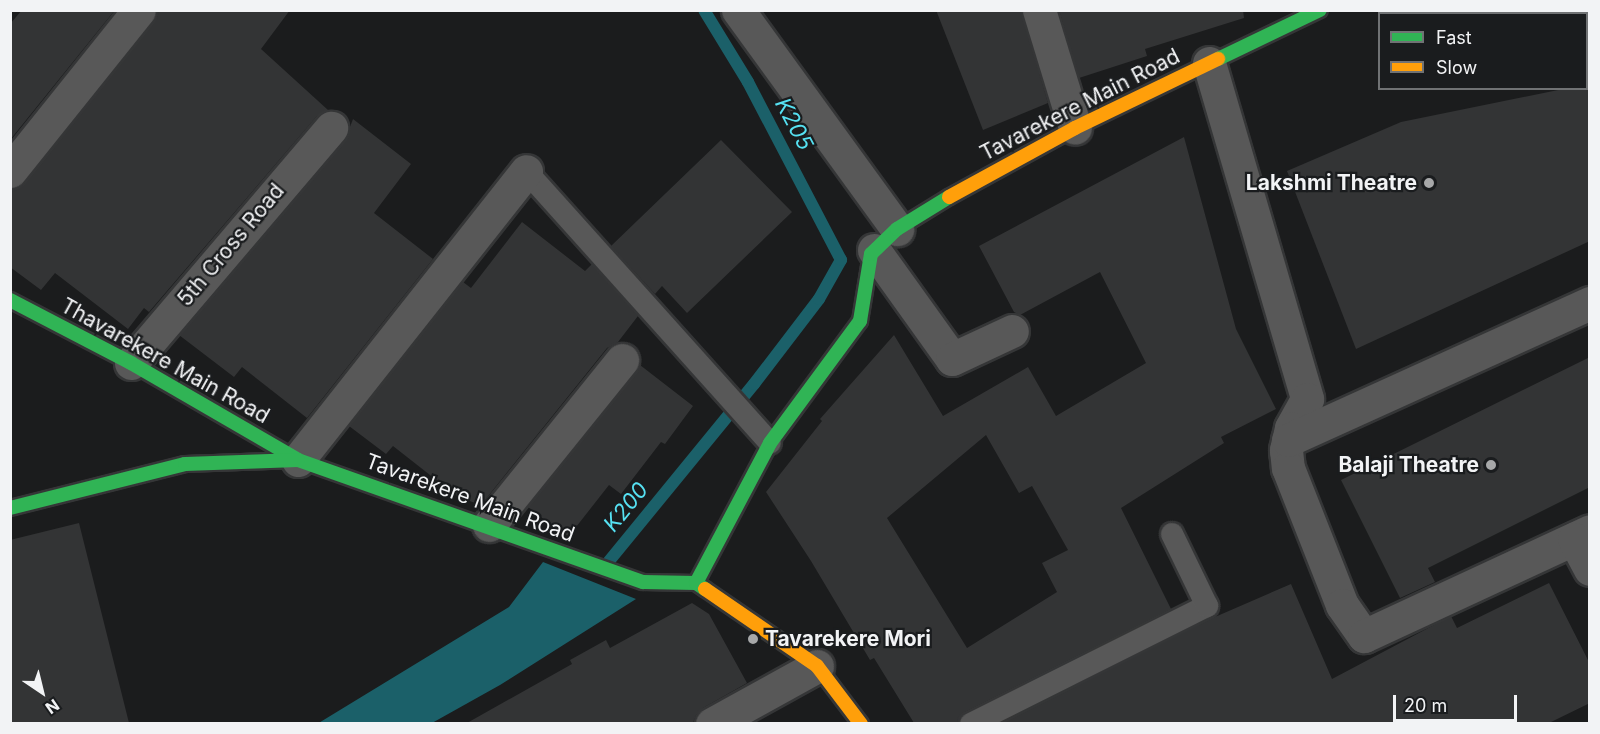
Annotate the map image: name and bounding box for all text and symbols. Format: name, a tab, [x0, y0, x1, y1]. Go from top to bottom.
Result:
legend	[1378, 12, 1588, 90]
text: Fast	[1436, 27, 1472, 48]
street label: Tavarekere Main Road	[976, 44, 1184, 166]
text: Slow	[1436, 57, 1477, 78]
water label: K205	[769, 93, 819, 155]
place label: Lakshmi Theatre	[1246, 170, 1417, 196]
marker: Lakshmi Theatre	[1422, 176, 1436, 190]
street label: 5th Cross Road	[172, 179, 290, 311]
street label: Thavarekere Main Road	[56, 293, 274, 429]
street label: Tavarekere Main Road	[362, 448, 578, 548]
place label: Balaji Theatre	[1338, 452, 1479, 478]
marker: Balaji Theatre	[1484, 458, 1498, 472]
water label: K200	[598, 477, 654, 537]
place label: Tavarekere Mori	[765, 626, 931, 652]
marker: Tavarekere Mori	[746, 632, 760, 646]
north arrow	[12, 662, 72, 722]
scale bar	[1396, 683, 1520, 721]
text: N	[42, 695, 63, 718]
text: 20 m	[1404, 695, 1447, 716]

